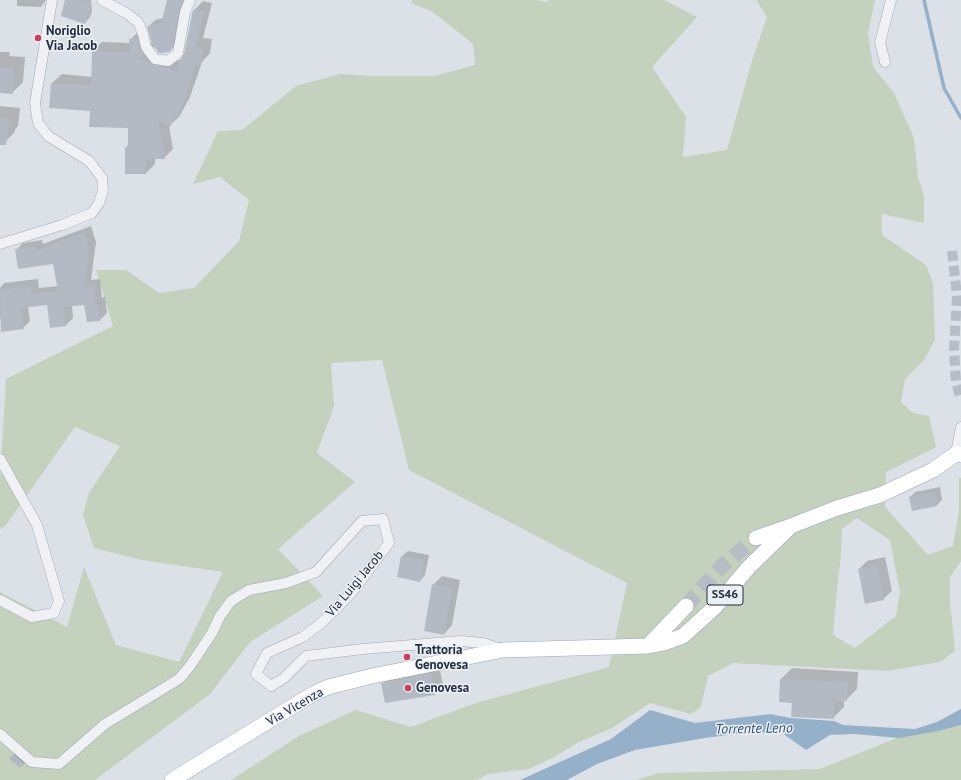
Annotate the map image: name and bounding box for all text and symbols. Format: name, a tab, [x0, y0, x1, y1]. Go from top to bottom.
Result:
place label: Noriglio Via Jacob	[46, 23, 97, 54]
marker: Noriglio Via Jacob	[33, 33, 43, 43]
street label: Via Luigi Jacob	[323, 548, 387, 620]
road number: SS46	[707, 585, 743, 605]
place label: Trattoria Genovesa	[415, 642, 468, 673]
marker: Trattoria Genovesa	[402, 652, 412, 662]
place label: Genovesa	[416, 680, 469, 696]
marker: Genovesa	[403, 683, 413, 693]
street label: Via Vicenza	[264, 684, 326, 730]
water label: Torrente Leno	[715, 720, 793, 738]

